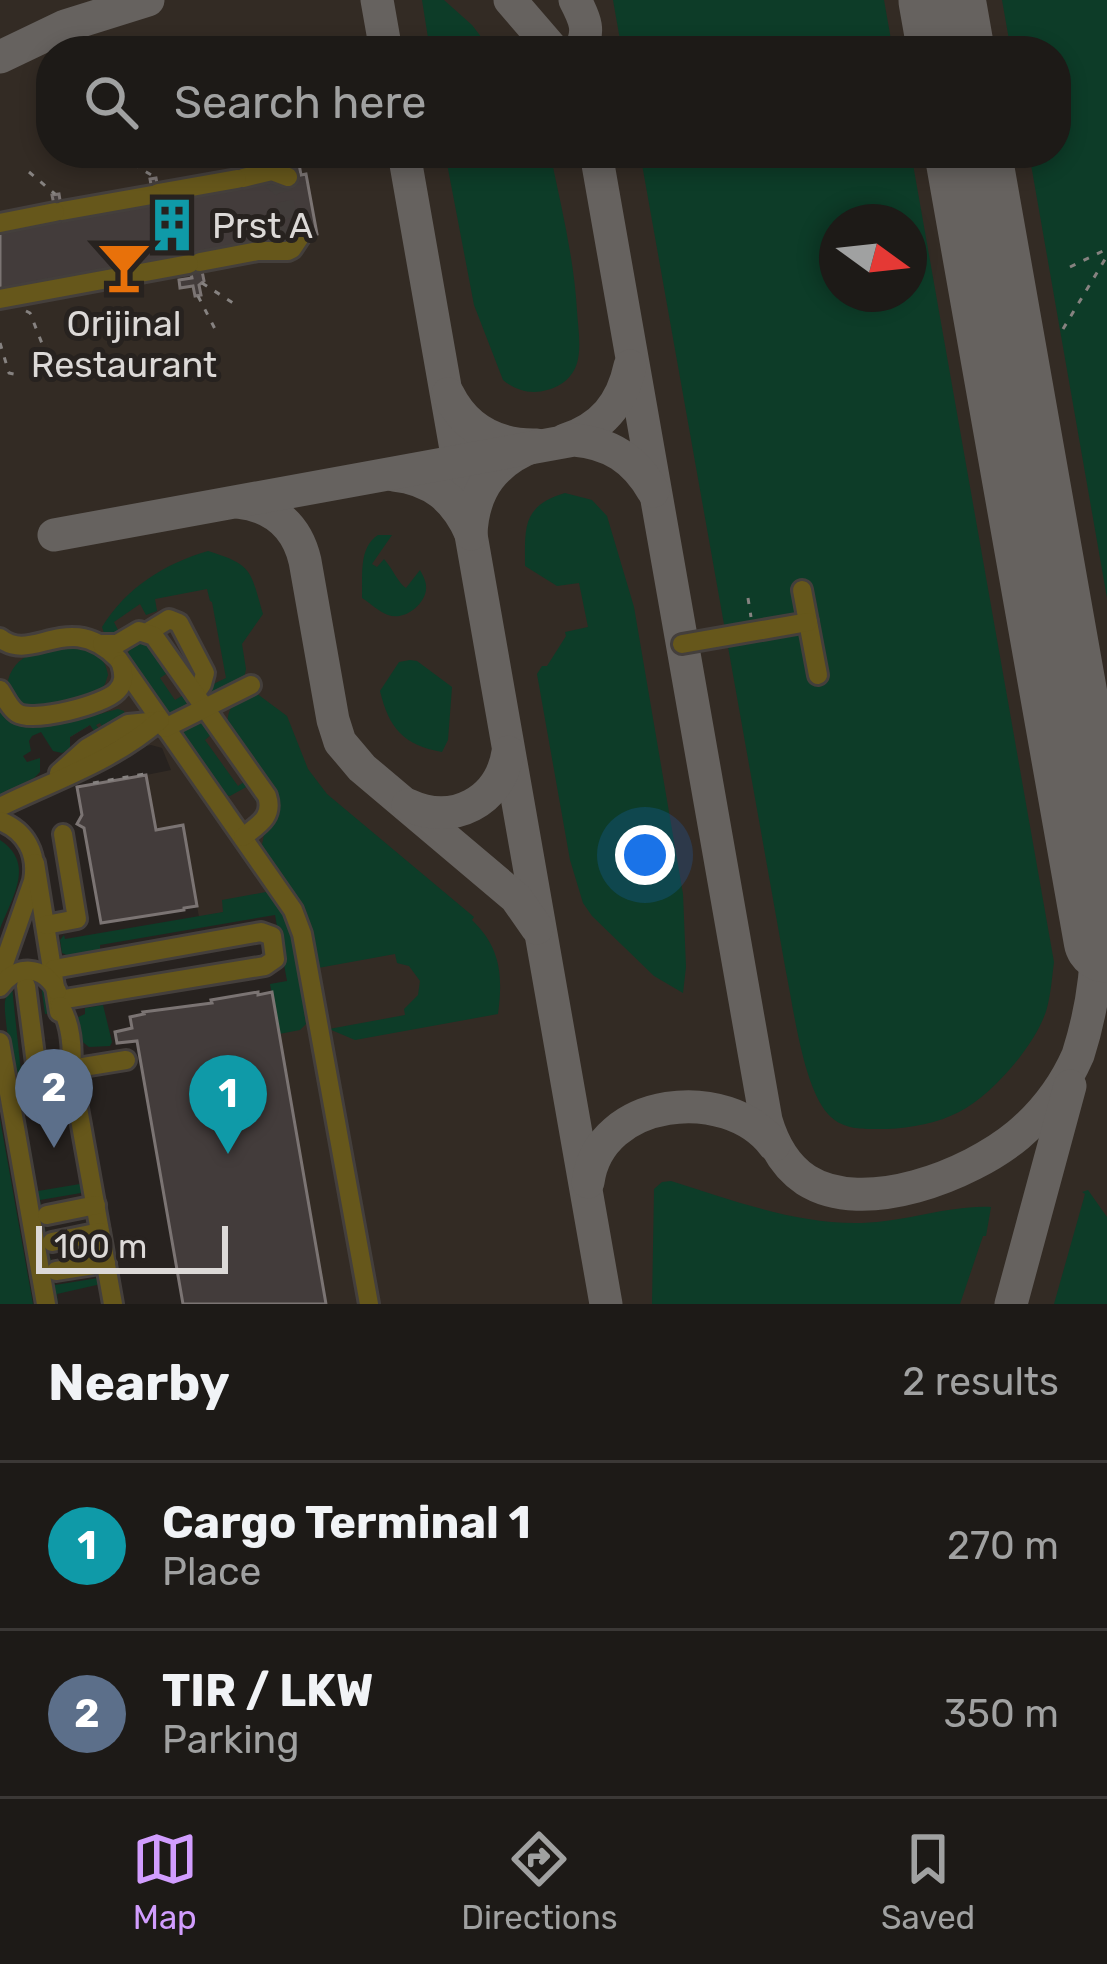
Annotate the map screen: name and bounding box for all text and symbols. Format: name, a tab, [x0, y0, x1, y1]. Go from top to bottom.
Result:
search box	[36, 36, 1071, 168]
icon: search	[78, 69, 144, 135]
text: Search here	[174, 76, 426, 129]
building icon: Prst A	[143, 196, 201, 254]
place label: Prst A	[212, 204, 313, 247]
north arrow	[819, 204, 927, 312]
bar icon: Orijinal Restaurant	[95, 238, 153, 296]
place label: Orijinal Restaurant	[31, 302, 217, 386]
your location	[615, 825, 675, 885]
pin: 2	[15, 1049, 93, 1148]
pin: 1	[189, 1055, 267, 1154]
scale bar	[36, 1220, 228, 1273]
text: 100 m	[54, 1227, 147, 1266]
text: Nearby	[48, 1352, 230, 1413]
text: 2 results	[902, 1359, 1059, 1405]
text: Cargo Terminal 1	[162, 1496, 531, 1549]
text: 1	[77, 1523, 97, 1569]
text: 270 m	[947, 1523, 1059, 1569]
text: Place	[162, 1549, 261, 1595]
text: TIR / LKW	[162, 1664, 373, 1717]
text: 2	[74, 1691, 100, 1737]
text: 350 m	[943, 1691, 1059, 1737]
text: Parking	[162, 1717, 300, 1763]
tab: Map	[132, 1826, 198, 1937]
tab: Directions	[461, 1826, 618, 1937]
tab: Saved	[881, 1826, 975, 1937]

